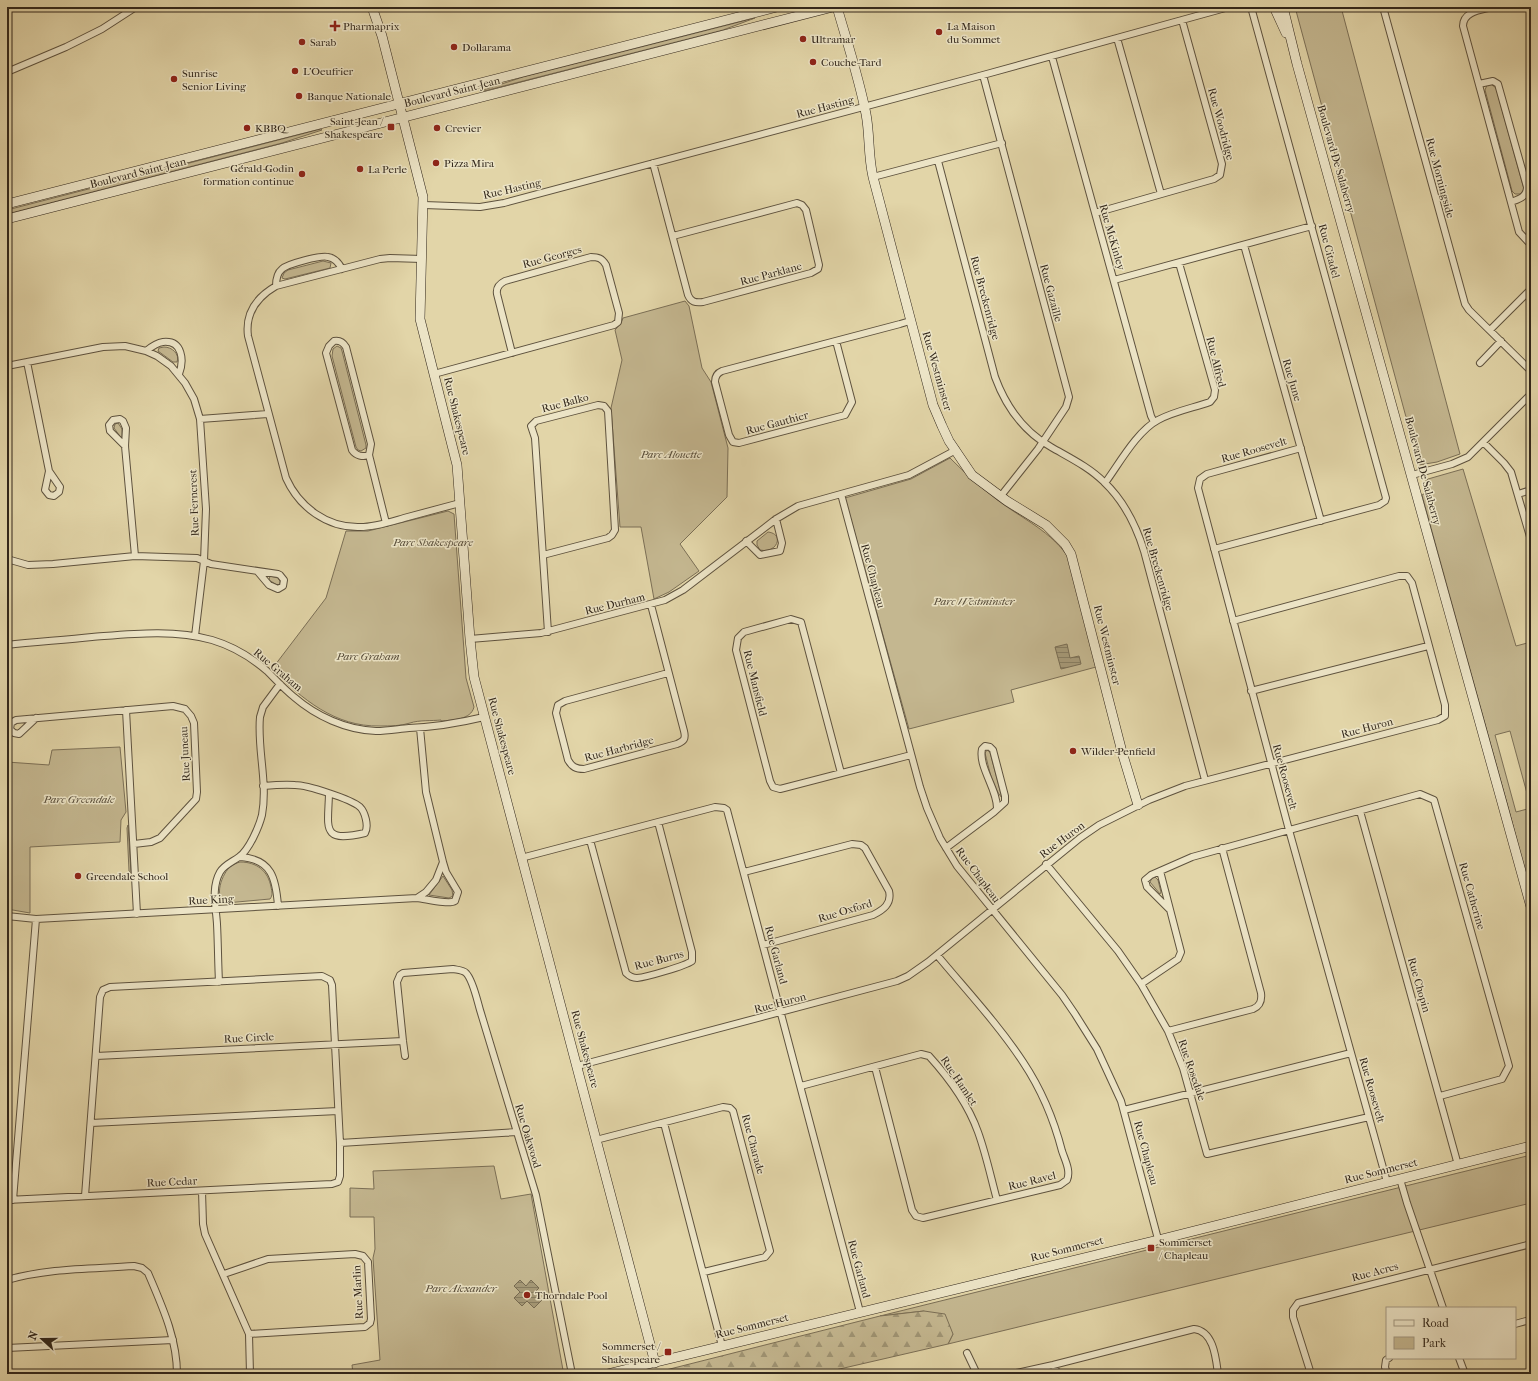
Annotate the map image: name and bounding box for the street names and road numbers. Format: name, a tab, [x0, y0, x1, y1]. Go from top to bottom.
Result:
street label: Boulevard Saint-Jean	[403, 74, 502, 110]
street label: Rue Woodridge	[1205, 87, 1237, 162]
street label: Rue Hasting	[795, 93, 855, 121]
street label: Boulevard De Salaberry	[1314, 103, 1358, 216]
street label: Rue Morningside	[1423, 136, 1457, 220]
street label: Boulevard Saint-Jean	[89, 155, 188, 191]
street label: Rue Hasting	[482, 176, 542, 202]
street label: Rue McKinley	[1096, 202, 1128, 273]
street label: Rue Citadel	[1316, 222, 1342, 280]
street label: Rue Georges	[521, 243, 583, 271]
street label: Rue Breckenridge	[968, 255, 1003, 342]
street label: Rue Parklane	[739, 259, 804, 289]
street label: Rue Gazaille	[1037, 263, 1065, 324]
street label: Rue Westminster	[919, 330, 955, 413]
street label: Rue Alfred	[1203, 335, 1229, 390]
street label: Rue June	[1280, 357, 1304, 403]
street label: Rue Shakespeare	[441, 375, 473, 457]
street label: Rue Balko	[540, 390, 590, 416]
street label: Rue Gauthier	[744, 408, 810, 438]
street label: Boulevard De Salaberry	[1402, 415, 1444, 528]
street label: Rue Roosevelt	[1220, 434, 1288, 466]
street label: Rue Ferncrest	[186, 469, 202, 537]
street label: Rue Breckenridge	[1140, 526, 1176, 613]
street label: Rue Chapleau	[858, 542, 888, 610]
street label: Rue Durham	[584, 590, 647, 618]
street label: Rue Westminster	[1091, 604, 1123, 687]
street label: Rue Graham	[251, 646, 306, 695]
street label: Rue Mansfield	[740, 649, 770, 718]
street label: Rue Shakespeare	[485, 696, 519, 777]
street label: Rue Huron	[1340, 715, 1395, 741]
street label: Rue Juneau	[177, 725, 193, 782]
street label: Rue Harbridge	[583, 733, 656, 764]
street label: Rue Roosevelt	[1270, 743, 1300, 811]
street label: Rue Huron	[1037, 818, 1088, 861]
street label: Rue Chapleau	[953, 845, 1004, 906]
street label: Rue Catherine	[1456, 861, 1488, 932]
street label: Rue King	[188, 892, 234, 908]
street label: Rue Oxford	[816, 896, 874, 925]
street label: Rue Garland	[762, 924, 790, 986]
street label: Rue Burns	[633, 947, 685, 973]
street label: Rue Chopin	[1405, 956, 1433, 1015]
street label: Rue Huron	[753, 990, 808, 1016]
street label: Rue Shakespeare	[568, 1009, 602, 1090]
street label: Rue Circle	[224, 1030, 275, 1046]
street label: Rue Rosedale	[1175, 1038, 1209, 1103]
street label: Rue Hamlet	[938, 1054, 980, 1108]
street label: Rue Roosevelt	[1356, 1056, 1388, 1124]
street label: Rue Oakwood	[512, 1102, 544, 1171]
street label: Rue Charade	[739, 1113, 767, 1176]
street label: Rue Chapleau	[1131, 1119, 1161, 1187]
street label: Rue Sommerset	[1343, 1156, 1419, 1186]
street label: Rue Ravel	[1007, 1169, 1057, 1193]
street label: Rue Cedar	[146, 1174, 198, 1190]
street label: Rue Sommerset	[1029, 1234, 1105, 1264]
street label: Rue Garland	[845, 1238, 873, 1300]
street label: Rue Acres	[1350, 1260, 1400, 1284]
street label: Rue Marlin	[350, 1264, 366, 1319]
street label: Rue Sommerset	[714, 1311, 790, 1341]

